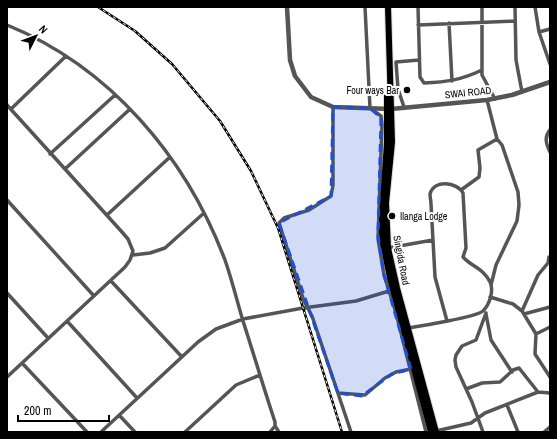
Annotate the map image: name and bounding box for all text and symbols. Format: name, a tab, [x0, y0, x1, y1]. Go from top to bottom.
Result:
north arrow	[16, 16, 56, 56]
text: N	[36, 22, 51, 36]
place label: Four ways Bar	[347, 84, 399, 97]
street label: SWAI ROAD	[444, 84, 492, 101]
marker: Four ways Bar	[402, 85, 412, 95]
place label: Ilanga Lodge	[400, 210, 448, 223]
marker: Ilanga Lodge	[387, 211, 397, 221]
street label: Singida Road	[390, 234, 413, 286]
scale bar	[18, 397, 109, 423]
text: 200 m	[24, 403, 51, 419]

